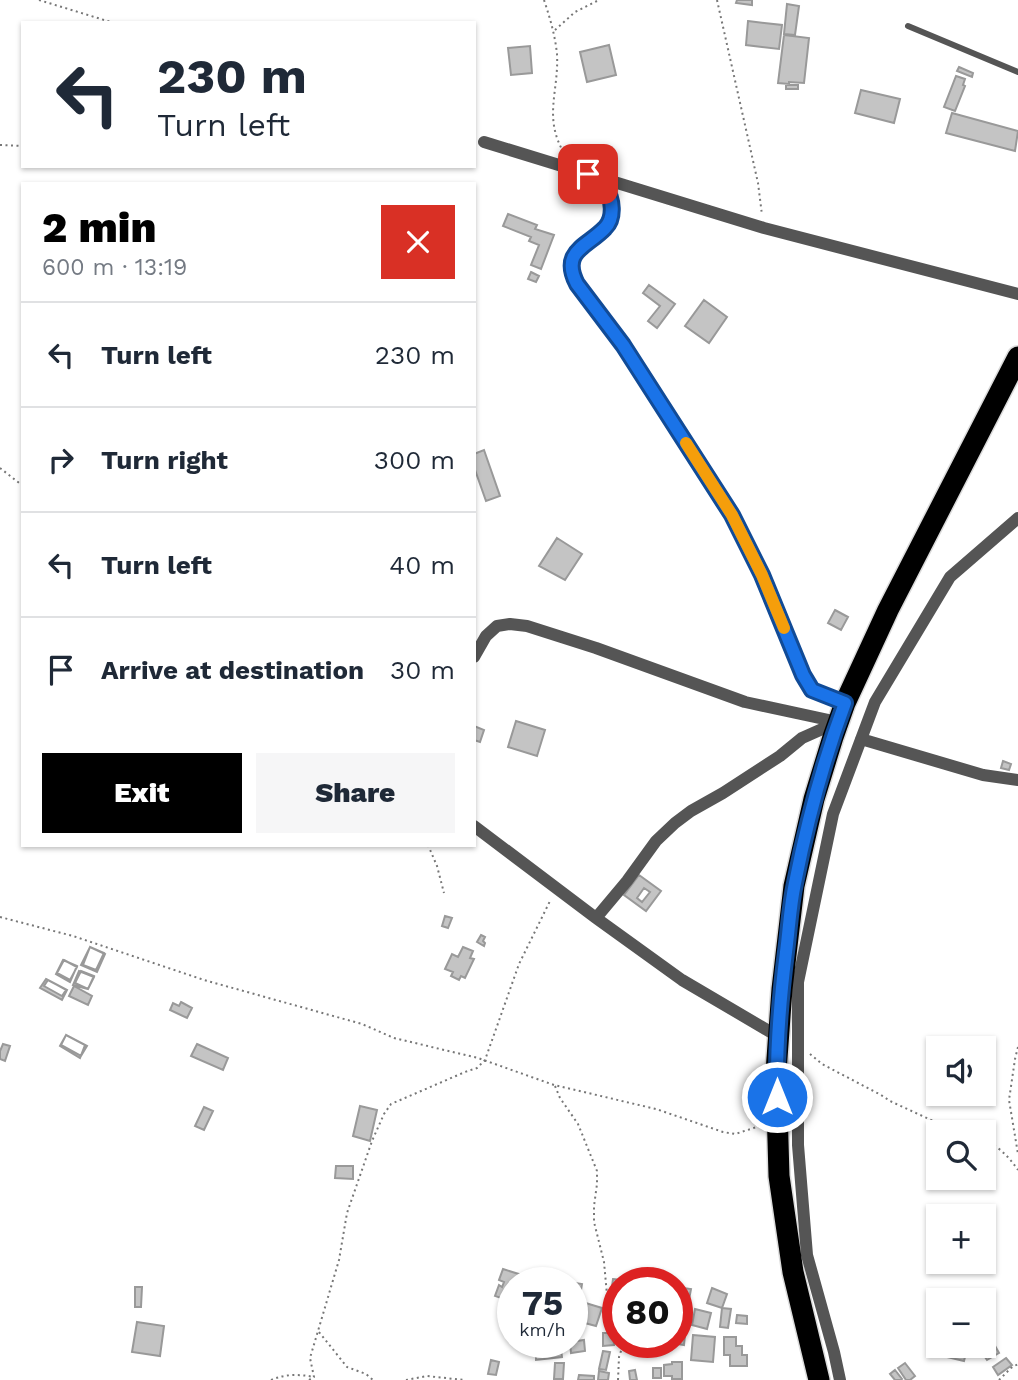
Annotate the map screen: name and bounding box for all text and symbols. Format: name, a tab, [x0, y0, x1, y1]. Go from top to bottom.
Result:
text: 230 m	[157, 47, 307, 105]
icon: left	[42, 49, 133, 140]
text: Turn left	[157, 106, 290, 144]
pin	[558, 144, 618, 204]
icon: arrive	[569, 155, 607, 193]
text: 2 min	[42, 203, 156, 252]
button: close	[381, 205, 455, 279]
text: 600 m · 13:19	[42, 254, 187, 281]
icon: left	[42, 336, 80, 374]
text: Turn left	[101, 340, 212, 370]
text: 230 m	[375, 340, 455, 370]
icon: right	[42, 441, 80, 479]
text: Turn right	[101, 445, 228, 475]
text: 300 m	[374, 445, 455, 475]
icon: left	[42, 546, 80, 584]
text: Turn left	[101, 550, 212, 580]
text: 40 m	[389, 550, 455, 580]
icon: arrive	[42, 651, 80, 689]
text: Arrive at destination	[101, 655, 364, 685]
text: 30 m	[390, 655, 455, 685]
button: Exit	[42, 753, 242, 833]
button: Share	[256, 753, 455, 833]
map controls	[926, 1036, 996, 1358]
button: sound	[926, 1036, 996, 1106]
position arrow	[740, 1060, 814, 1134]
button: search	[926, 1120, 996, 1190]
button: +	[926, 1204, 996, 1274]
speed limit sign: 80	[602, 1267, 693, 1358]
text: 75	[522, 1282, 563, 1324]
button: −	[926, 1288, 996, 1358]
text: km/h	[519, 1319, 566, 1340]

